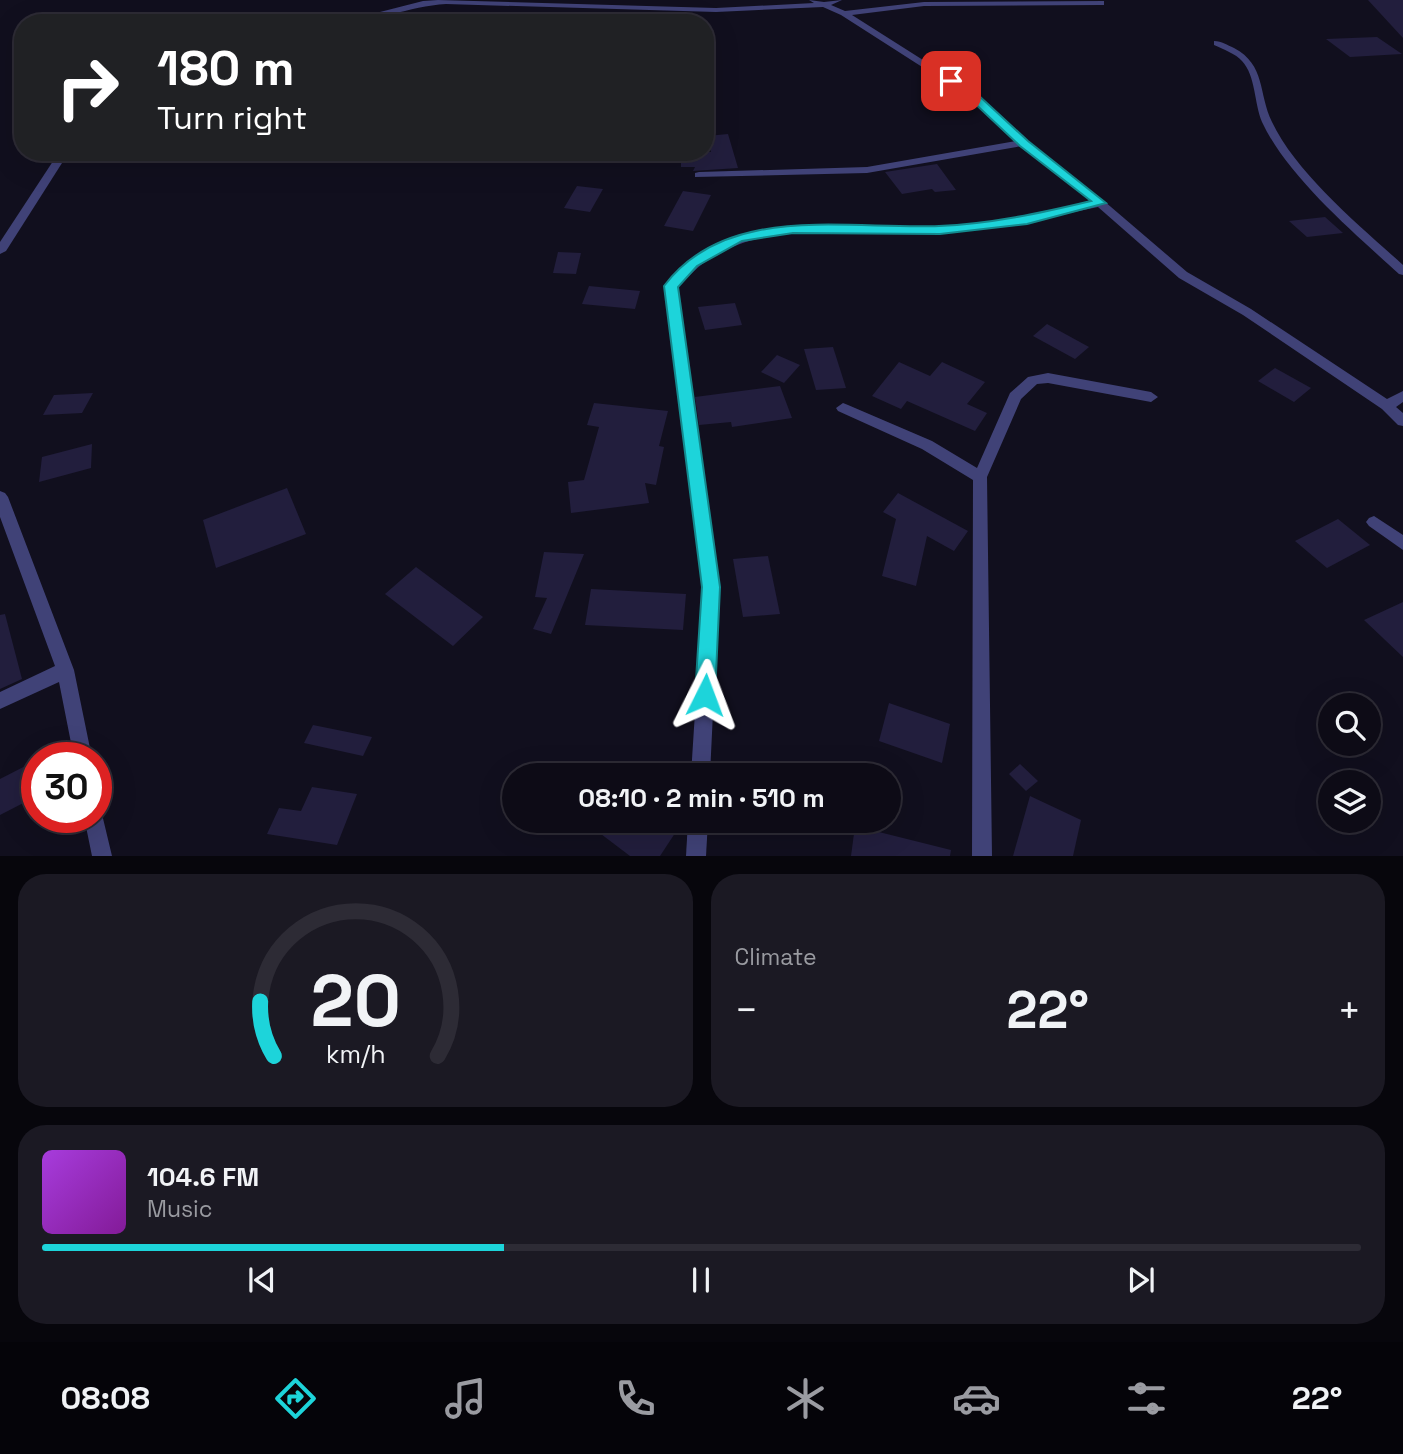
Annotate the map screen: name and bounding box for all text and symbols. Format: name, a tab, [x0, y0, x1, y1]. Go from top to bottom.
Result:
text: 180 m	[157, 37, 295, 99]
icon: right	[42, 42, 133, 133]
pin	[921, 51, 981, 111]
icon: arrive	[932, 62, 970, 100]
text: Turn right	[157, 98, 307, 138]
position arrow	[668, 658, 742, 732]
map controls	[1318, 693, 1381, 833]
button: search	[1318, 693, 1381, 756]
speed limit sign: 30	[21, 742, 112, 833]
button: layers	[1318, 770, 1381, 833]
text: 08:10 · 2 min · 510 m	[578, 781, 825, 815]
text: Climate	[735, 942, 817, 972]
text: 20	[310, 955, 400, 1048]
text: 22°	[1007, 977, 1089, 1043]
text: −	[735, 986, 758, 1034]
text: +	[1337, 986, 1361, 1034]
text: km/h	[325, 1038, 385, 1070]
text: 104.6 FM	[147, 1160, 259, 1194]
text: Music	[147, 1194, 212, 1224]
icon: previous	[243, 1261, 281, 1299]
icon: pause	[682, 1261, 720, 1299]
icon: next	[1122, 1261, 1160, 1299]
icon: directions	[271, 1374, 320, 1423]
icon: music	[441, 1374, 490, 1423]
icon: phone	[611, 1374, 660, 1423]
icon: climate	[781, 1374, 830, 1423]
icon: car	[952, 1374, 1001, 1423]
icon: filters	[1122, 1374, 1171, 1423]
text: 08:08	[61, 1378, 150, 1418]
text: 22°	[1292, 1378, 1342, 1418]

